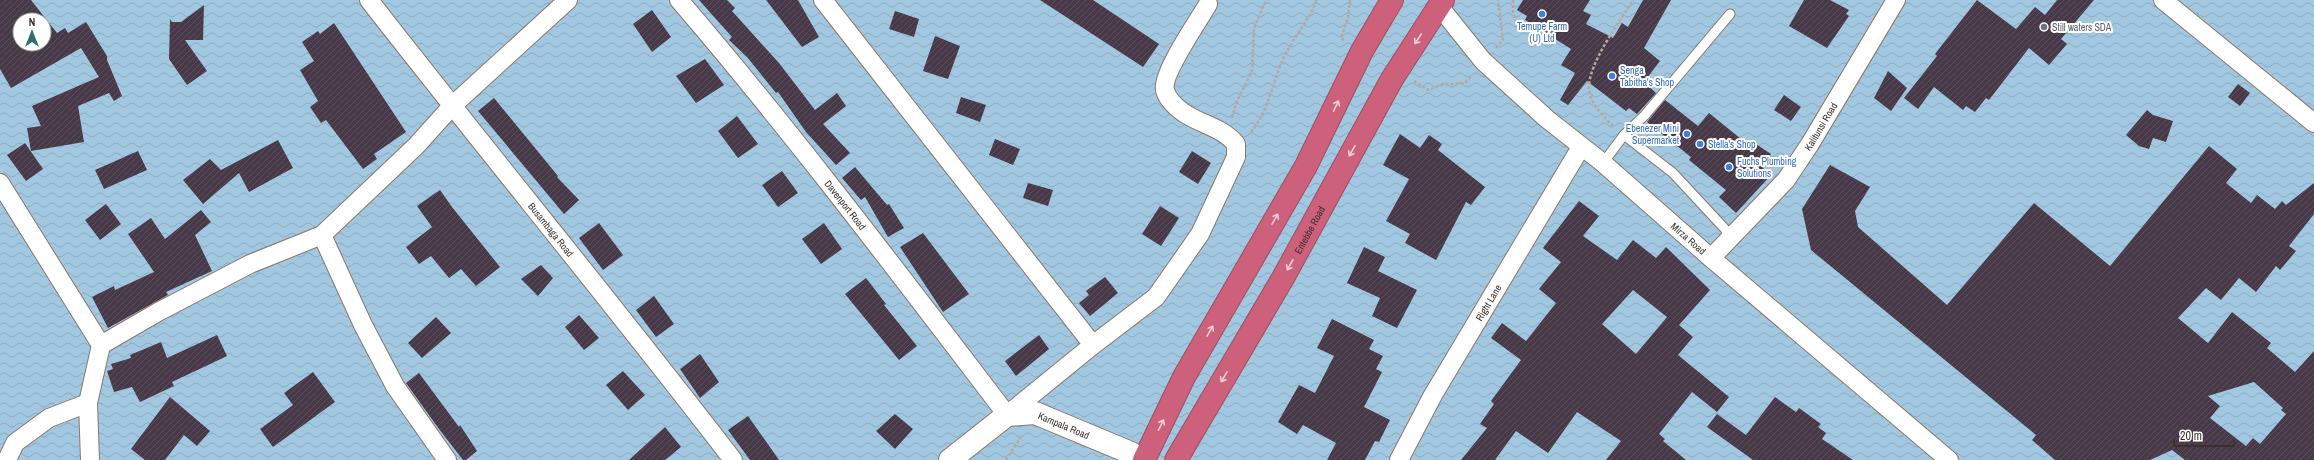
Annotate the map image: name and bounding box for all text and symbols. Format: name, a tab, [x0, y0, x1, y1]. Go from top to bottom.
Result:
marker: Temupe Farm (U) Ltd	[1537, 9, 1547, 19]
north arrow	[12, 12, 52, 52]
text: N	[29, 15, 35, 29]
place label: Temupe Farm (U) Ltd	[1517, 20, 1567, 45]
place label: Still waters SDA	[2052, 21, 2112, 34]
marker: Still waters SDA	[2039, 22, 2049, 32]
one-way arrow	[1414, 33, 1422, 44]
place label: Senga Tabitha's Shop	[1620, 64, 1675, 89]
marker: Senga Tabitha's Shop	[1607, 71, 1617, 81]
one-way arrow	[1333, 100, 1340, 112]
street label: Kalitunsi Road	[1801, 100, 1840, 153]
place label: Ebenezer Mini Supermarket	[1626, 122, 1680, 147]
marker: Ebenezer Mini Supermarket	[1682, 129, 1692, 139]
place label: Stella's Shop	[1708, 138, 1756, 151]
marker: Stella's Shop	[1695, 139, 1705, 149]
one-way arrow	[1348, 145, 1356, 157]
place label: Fuchs Plumbing Solutions	[1737, 155, 1797, 180]
marker: Fuchs Plumbing Solutions	[1724, 162, 1734, 172]
street label: Davenport Road	[822, 177, 869, 232]
street label: Busambaga Road	[526, 200, 577, 259]
street label: Entebbe Road	[1291, 204, 1328, 256]
one-way arrow	[1272, 213, 1280, 225]
street label: Mirza Road	[1668, 219, 1709, 257]
one-way arrow	[1285, 259, 1293, 271]
street label: Right Lane	[1472, 282, 1504, 323]
one-way arrow	[1206, 325, 1214, 337]
one-way arrow	[1220, 371, 1228, 383]
street label: Kampala Road	[1036, 409, 1091, 441]
one-way arrow	[1158, 419, 1165, 431]
scale bar	[2174, 422, 2234, 448]
text: 20 m	[2180, 428, 2202, 444]

